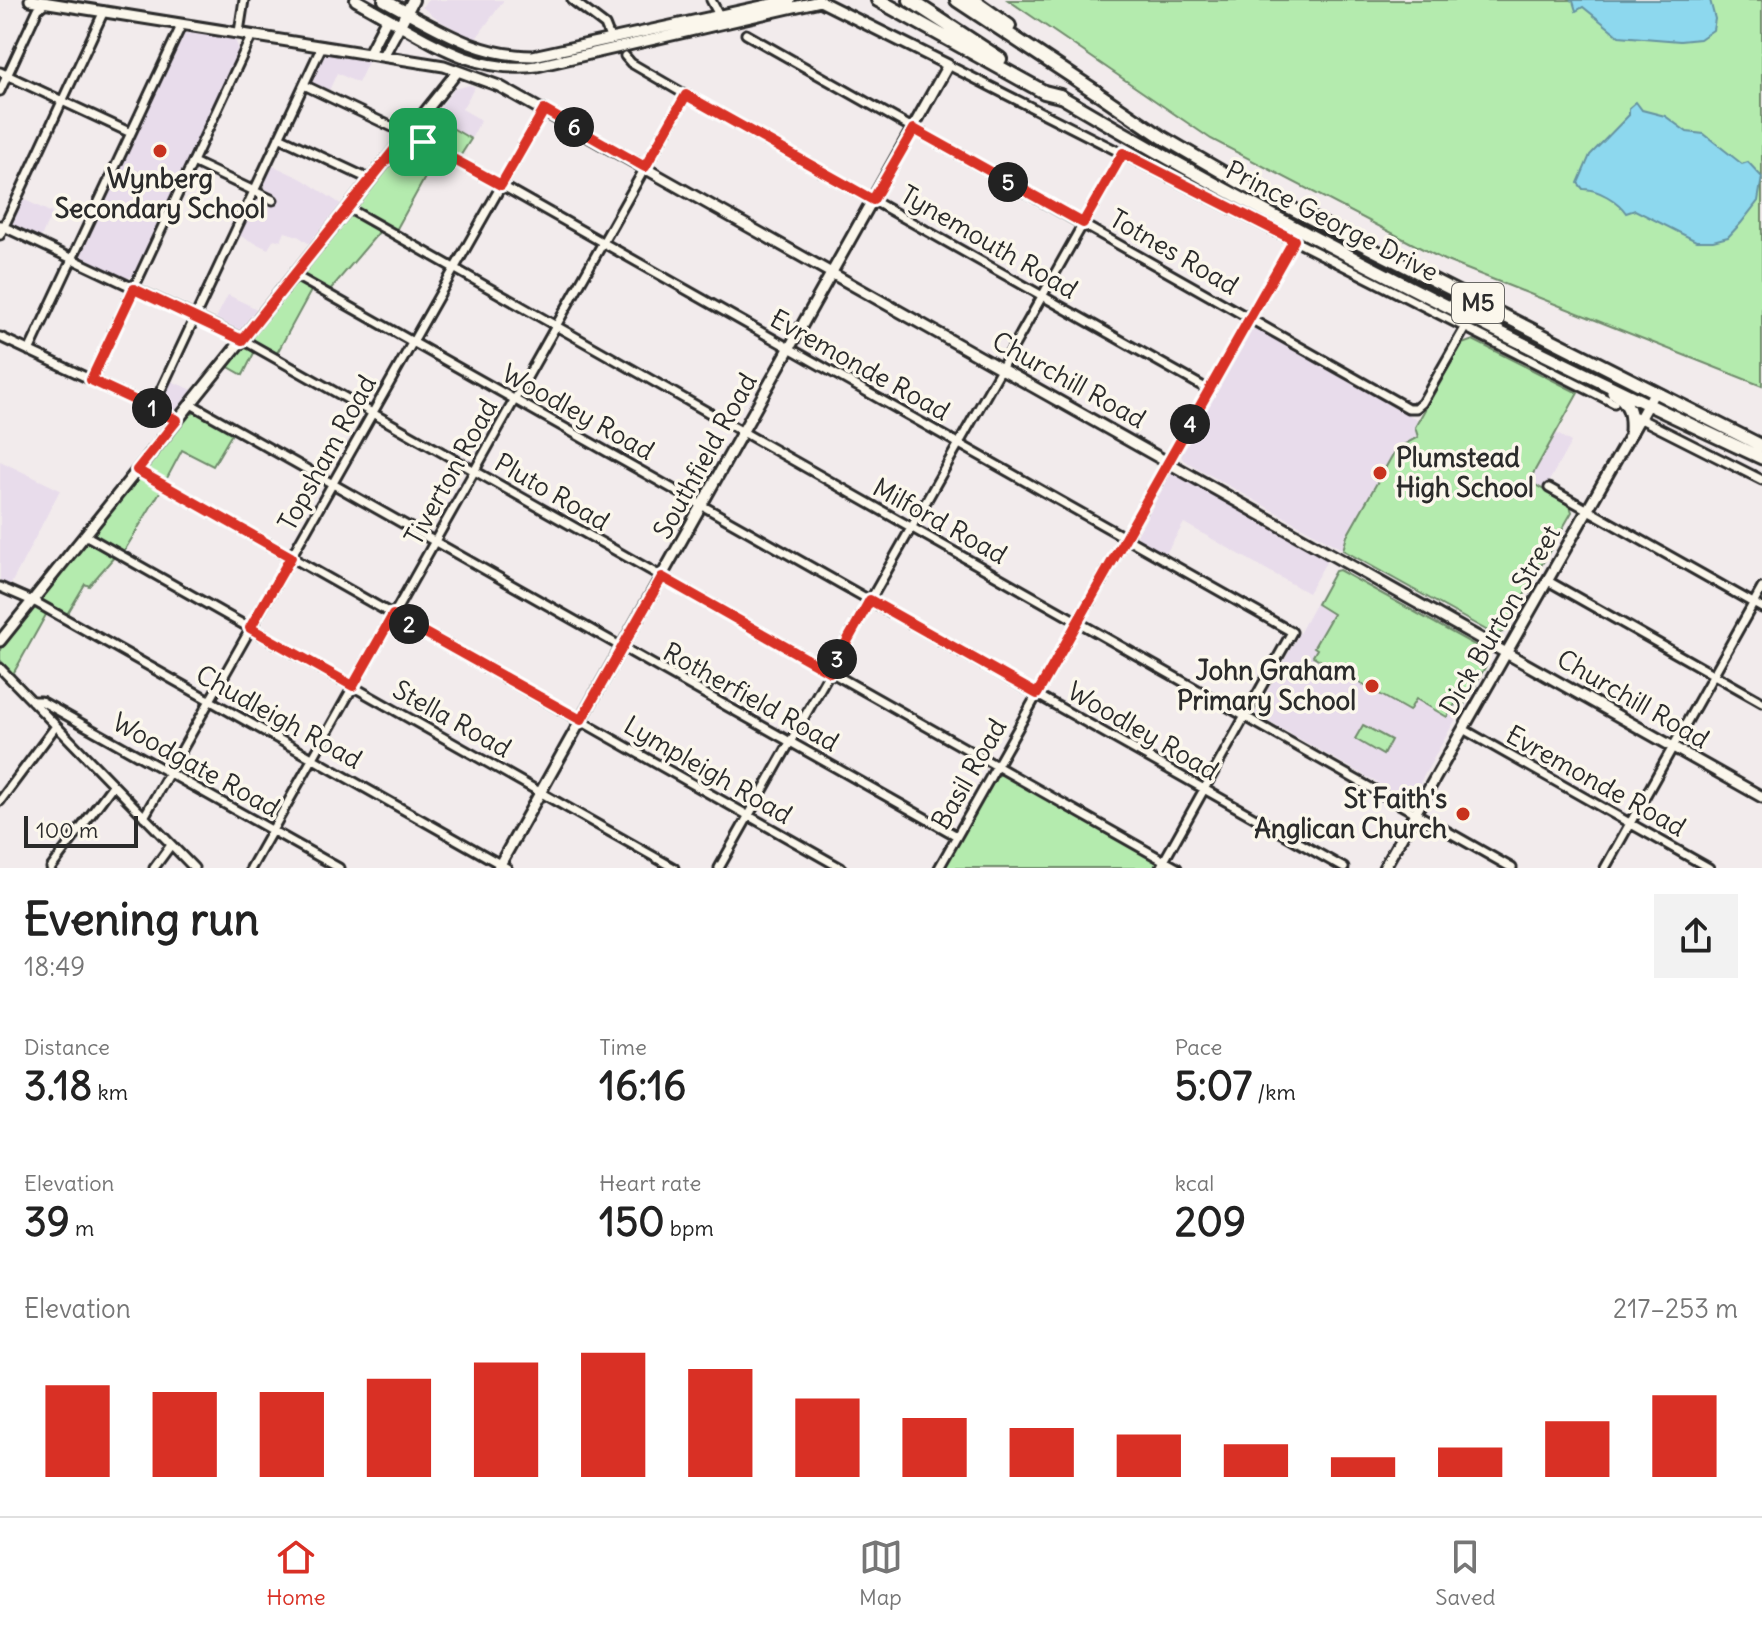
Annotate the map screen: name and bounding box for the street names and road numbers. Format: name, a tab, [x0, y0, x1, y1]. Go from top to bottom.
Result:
street label: Prince George Drive	[1220, 153, 1444, 288]
street label: Tynemouth Road	[895, 177, 1084, 306]
street label: Totnes Road	[1104, 201, 1244, 302]
road number: M5	[1452, 283, 1504, 323]
street label: Evremonde Road	[765, 302, 956, 428]
street label: Churchill Road	[987, 324, 1152, 435]
street label: Woodley Road	[496, 356, 660, 467]
street label: Southfield Road	[645, 367, 764, 544]
street label: Topsham Road	[270, 369, 383, 536]
street label: Tiverton Road	[397, 393, 504, 551]
street label: Pluto Road	[489, 445, 616, 538]
street label: Milford Road	[867, 470, 1013, 571]
street label: Dick Burton Street	[1432, 519, 1567, 721]
street label: Rotherfield Road	[658, 635, 845, 758]
street label: Churchill Road	[1551, 642, 1715, 755]
street label: Chudleigh Road	[190, 657, 368, 776]
street label: Stella Road	[387, 673, 517, 765]
street label: Woodley Road	[1062, 674, 1225, 787]
street label: Woodgate Road	[107, 705, 286, 824]
street label: Lympleigh Road	[618, 708, 798, 831]
street label: Basil Road	[924, 712, 1013, 835]
street label: Evremonde Road	[1501, 718, 1692, 844]

